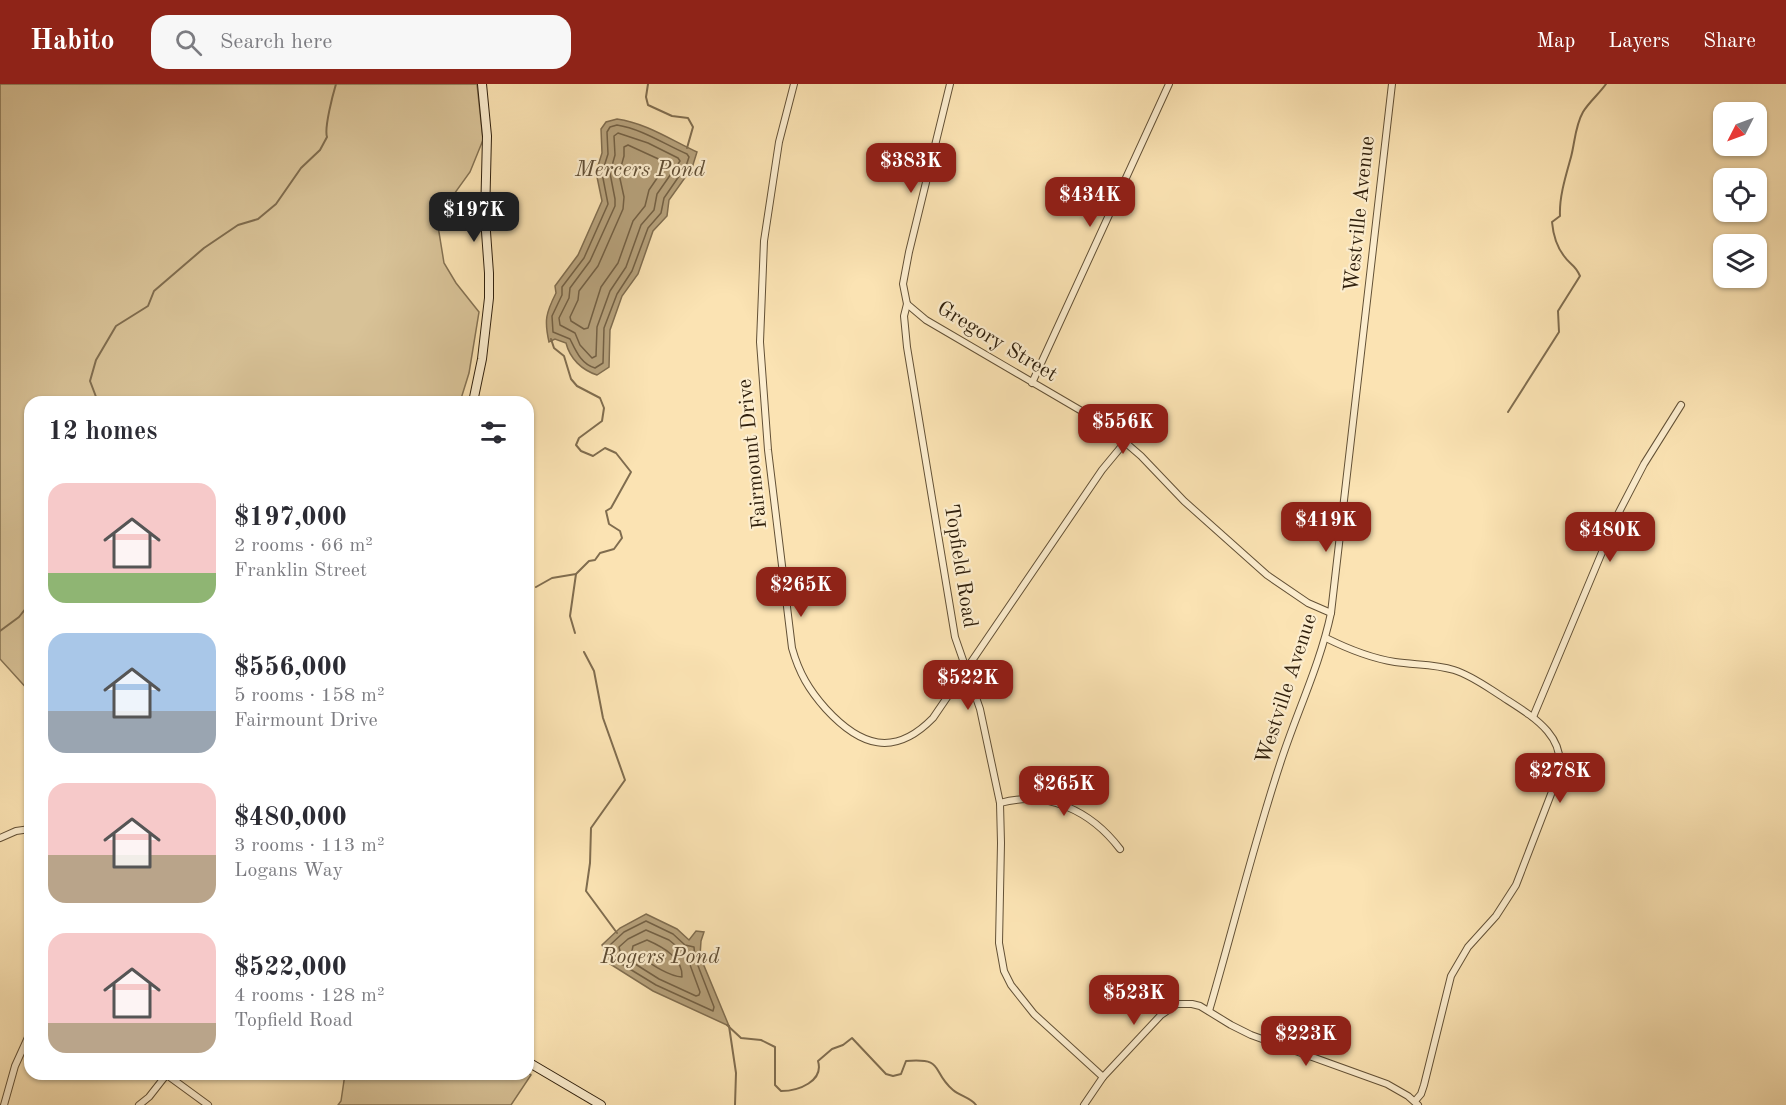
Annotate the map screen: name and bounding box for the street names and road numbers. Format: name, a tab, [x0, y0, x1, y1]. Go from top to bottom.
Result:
street label: Westville Avenue	[1341, 135, 1379, 293]
street label: Gregory Street	[933, 298, 1061, 386]
street label: Fairmount Drive	[735, 378, 771, 530]
street label: Topfield Road	[940, 503, 980, 629]
street label: Westville Avenue	[1253, 611, 1321, 767]

